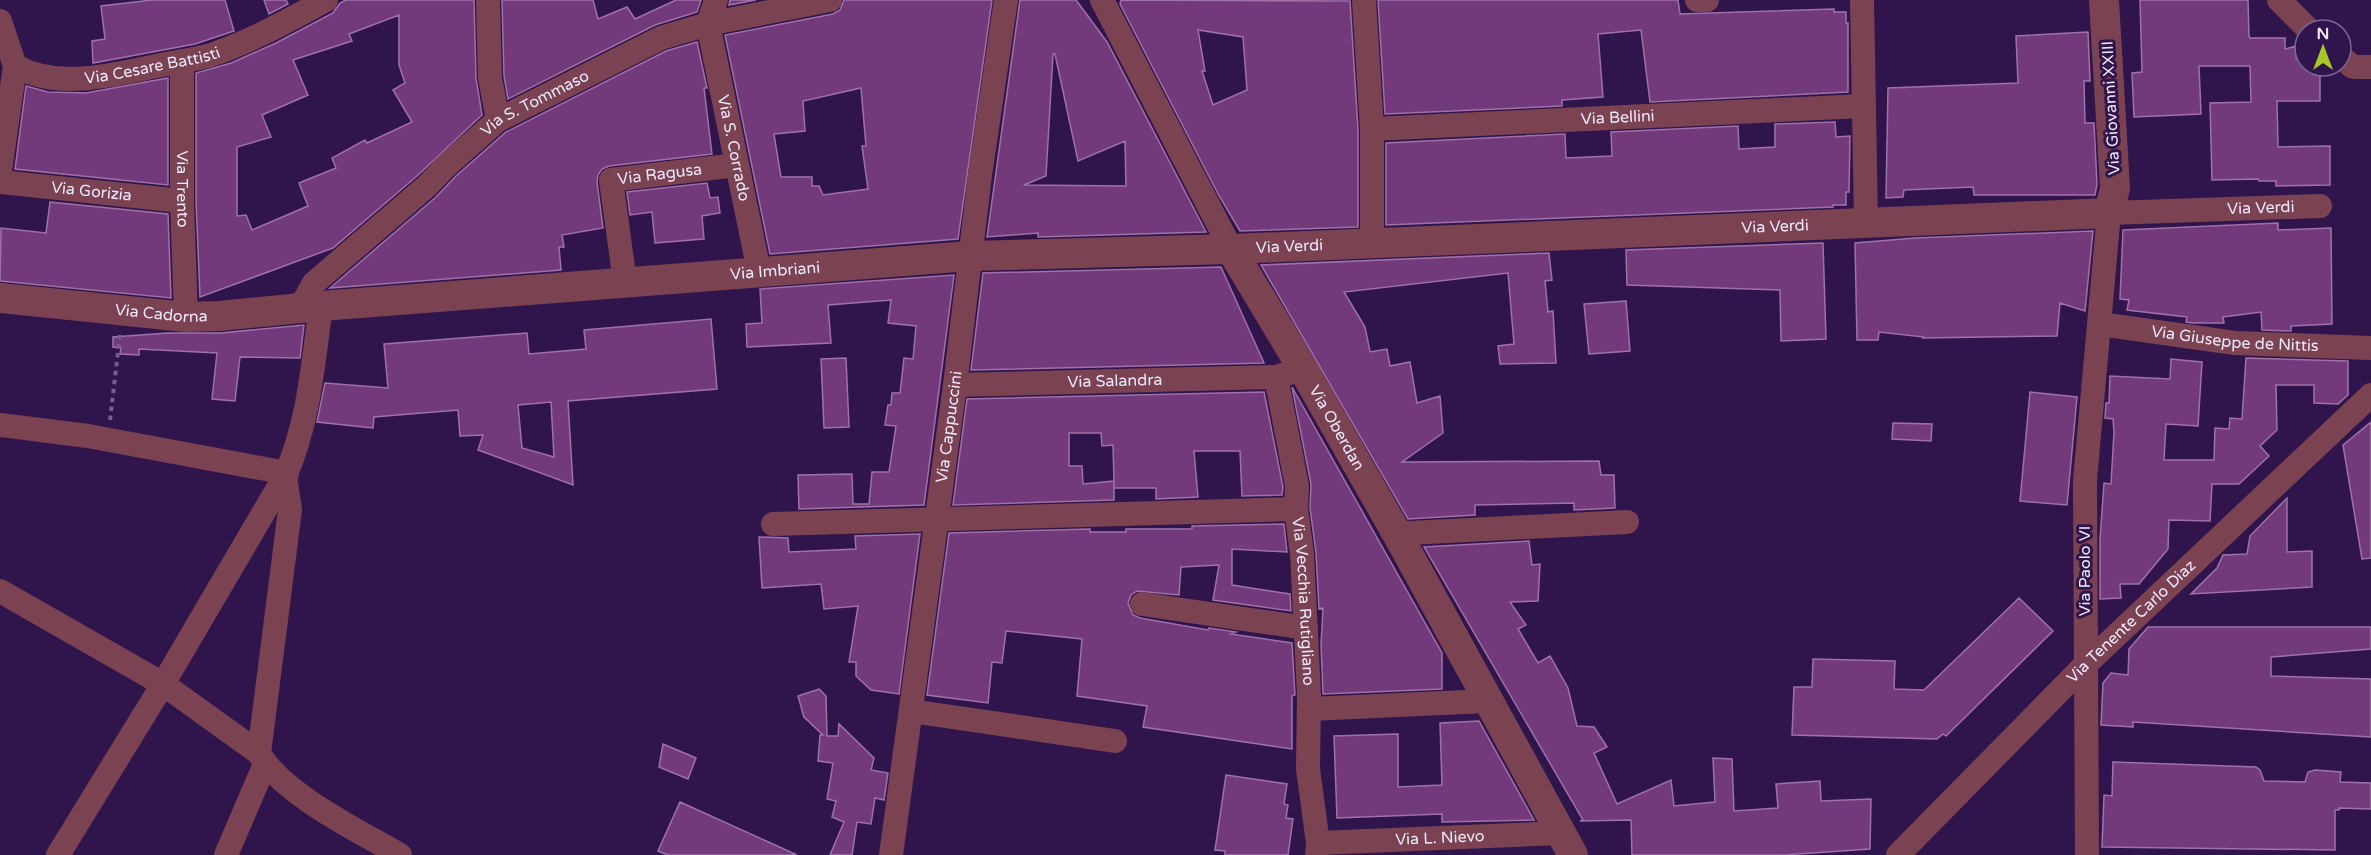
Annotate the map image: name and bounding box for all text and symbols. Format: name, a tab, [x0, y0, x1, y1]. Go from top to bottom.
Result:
north arrow	[2293, 18, 2353, 78]
text: N	[2317, 24, 2329, 44]
street label: Via Giovanni XXIII	[2097, 40, 2125, 176]
street label: Via Cesare Battisti	[84, 43, 223, 88]
street label: Via S. Tommaso	[476, 66, 592, 141]
street label: Via S. Corrado	[713, 93, 754, 203]
street label: Via Bellini	[1580, 106, 1655, 129]
street label: Via Trento	[172, 150, 193, 228]
street label: Via Ragusa	[616, 159, 703, 189]
street label: Via Gorizia	[50, 177, 133, 206]
street label: Via Verdi	[2227, 197, 2295, 219]
street label: Via Verdi	[1741, 215, 1809, 238]
street label: Via Verdi	[1255, 235, 1324, 258]
street label: Via Imbriani	[729, 258, 821, 284]
street label: Via Cadorna	[114, 300, 208, 327]
street label: Via Giuseppe de Nittis	[2150, 321, 2319, 356]
street label: Via Cappuccini	[932, 370, 967, 484]
street label: Via Salandra	[1067, 370, 1163, 392]
street label: Via Oberdan	[1305, 382, 1369, 474]
street label: Via Vecchia Rutigliano	[1287, 516, 1319, 686]
street label: Via Paolo VI	[2075, 526, 2095, 616]
street label: Via Tenente Carlo Diaz	[2063, 556, 2200, 688]
street label: Via L. Nievo	[1395, 826, 1485, 850]

